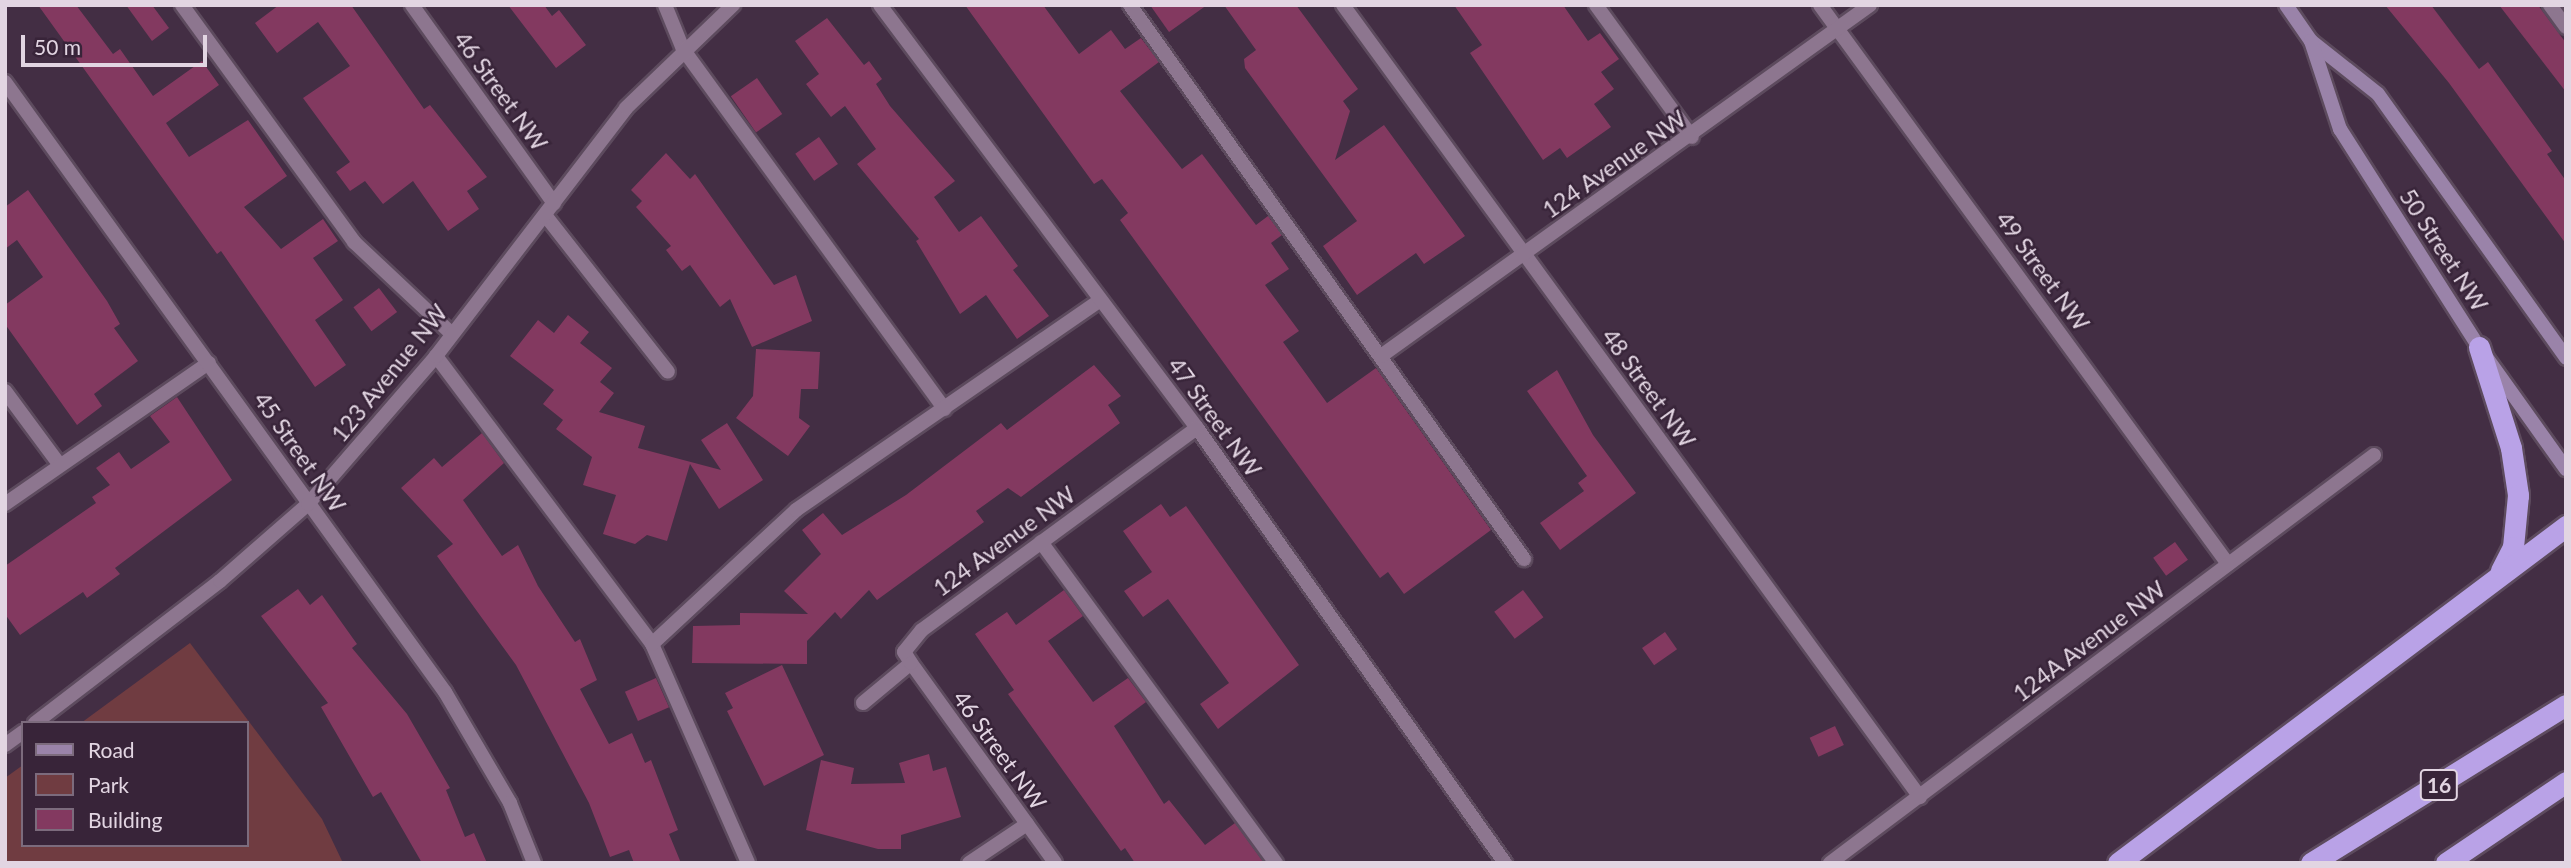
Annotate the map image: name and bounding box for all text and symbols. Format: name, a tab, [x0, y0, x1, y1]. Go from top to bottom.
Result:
scale bar	[24, 21, 210, 65]
street label: 46 Street NW	[449, 26, 553, 156]
text: 50 m	[34, 34, 81, 59]
street label: 124 Avenue NW	[1537, 104, 1691, 224]
street label: 50 Street NW	[2394, 184, 2494, 316]
street label: 49 Street NW	[1991, 206, 2095, 336]
street label: 123 Avenue NW	[325, 299, 453, 447]
street label: 48 Street NW	[1597, 323, 1701, 453]
street label: 47 Street NW	[1163, 352, 1267, 482]
street label: 45 Street NW	[248, 387, 352, 517]
street label: 124 Avenue NW	[927, 480, 1081, 602]
street label: 124A Avenue NW	[2007, 574, 2171, 708]
street label: 46 Street NW	[948, 685, 1052, 815]
legend	[21, 721, 248, 847]
text: Road	[88, 737, 135, 762]
road number: 16	[2420, 768, 2458, 802]
text: Park	[88, 772, 129, 797]
text: Building	[88, 807, 163, 832]

